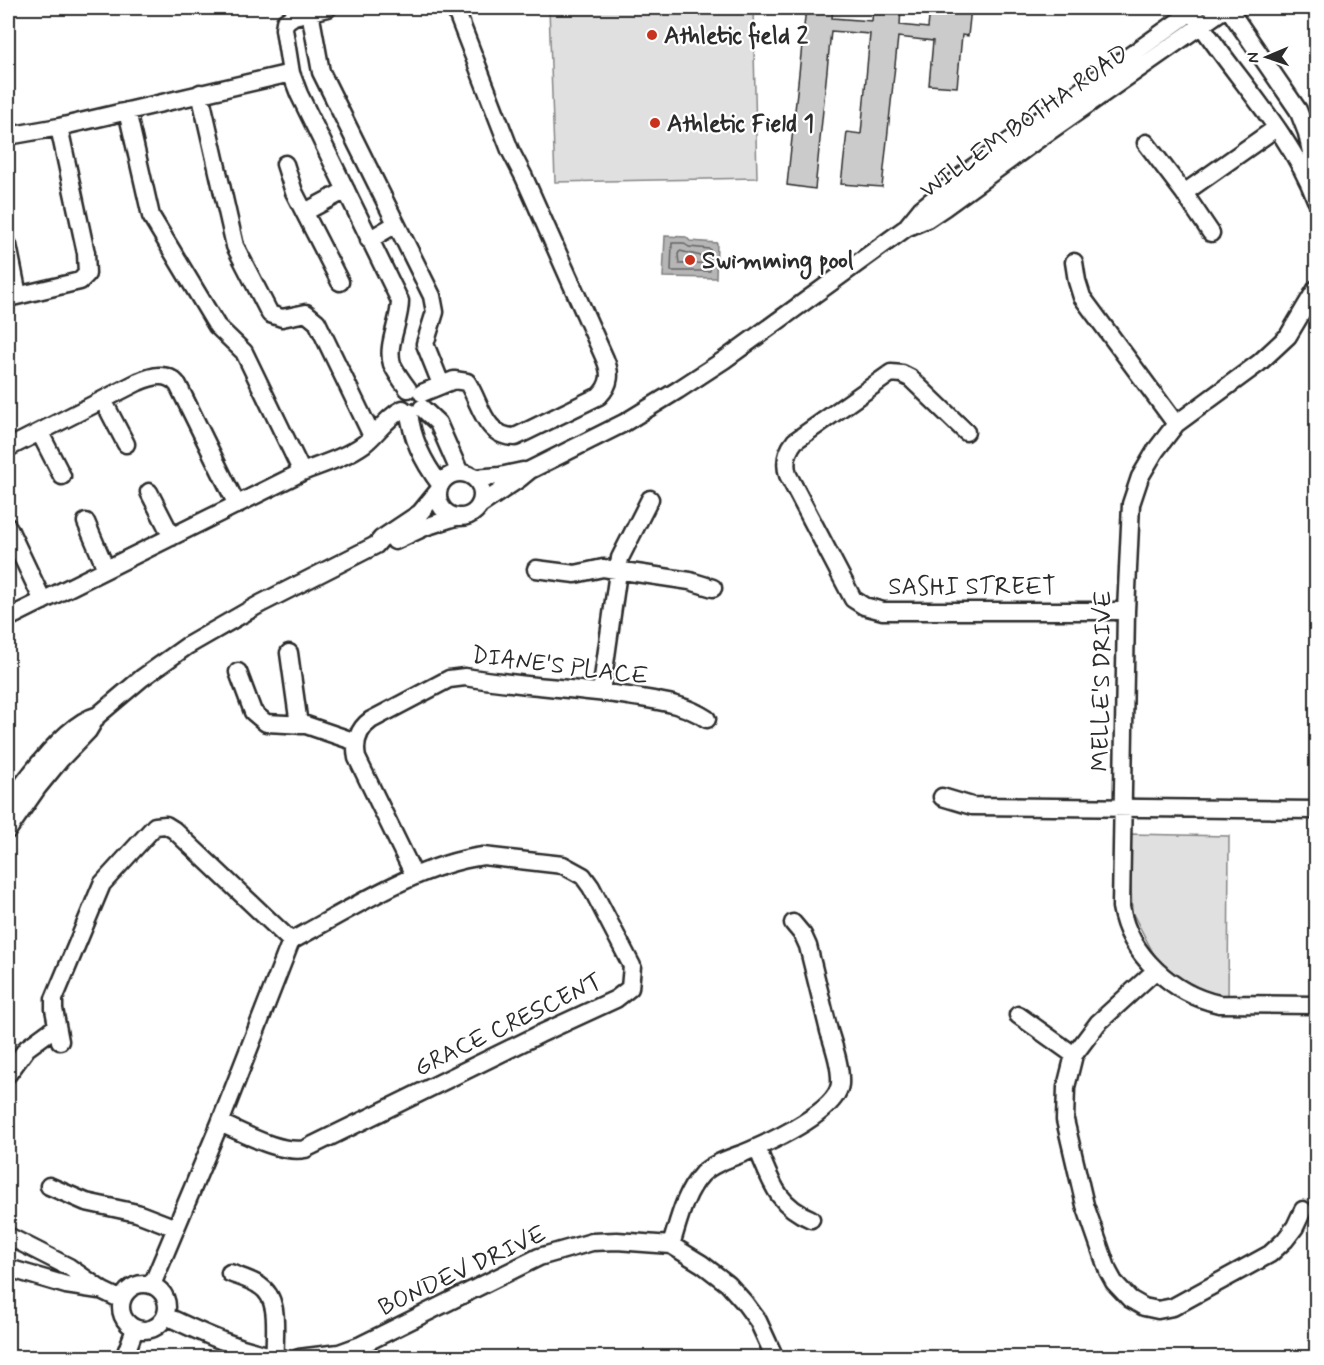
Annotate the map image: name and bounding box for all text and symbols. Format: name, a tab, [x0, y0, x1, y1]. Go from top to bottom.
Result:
place label: Athletic field 2	[664, 21, 809, 52]
north arrow	[1237, 27, 1297, 87]
marker: Athletic field 2	[645, 28, 659, 42]
street label: WILLEM BOTHA ROAD	[914, 38, 1136, 206]
text: N	[1243, 52, 1264, 63]
place label: Athletic Field 1	[667, 109, 814, 140]
marker: Athletic Field 1	[648, 116, 662, 130]
place label: Swimming pool	[702, 246, 854, 280]
marker: Swimming pool	[683, 253, 697, 267]
street label: SASHI STREET	[888, 572, 1056, 603]
street label: MELLE'S DRIVE	[1085, 590, 1120, 772]
street label: DIANE'S PLACE	[470, 640, 650, 693]
street label: GRACE CRESCENT	[410, 966, 608, 1084]
street label: BONDEV DRIVE	[374, 1219, 552, 1324]

